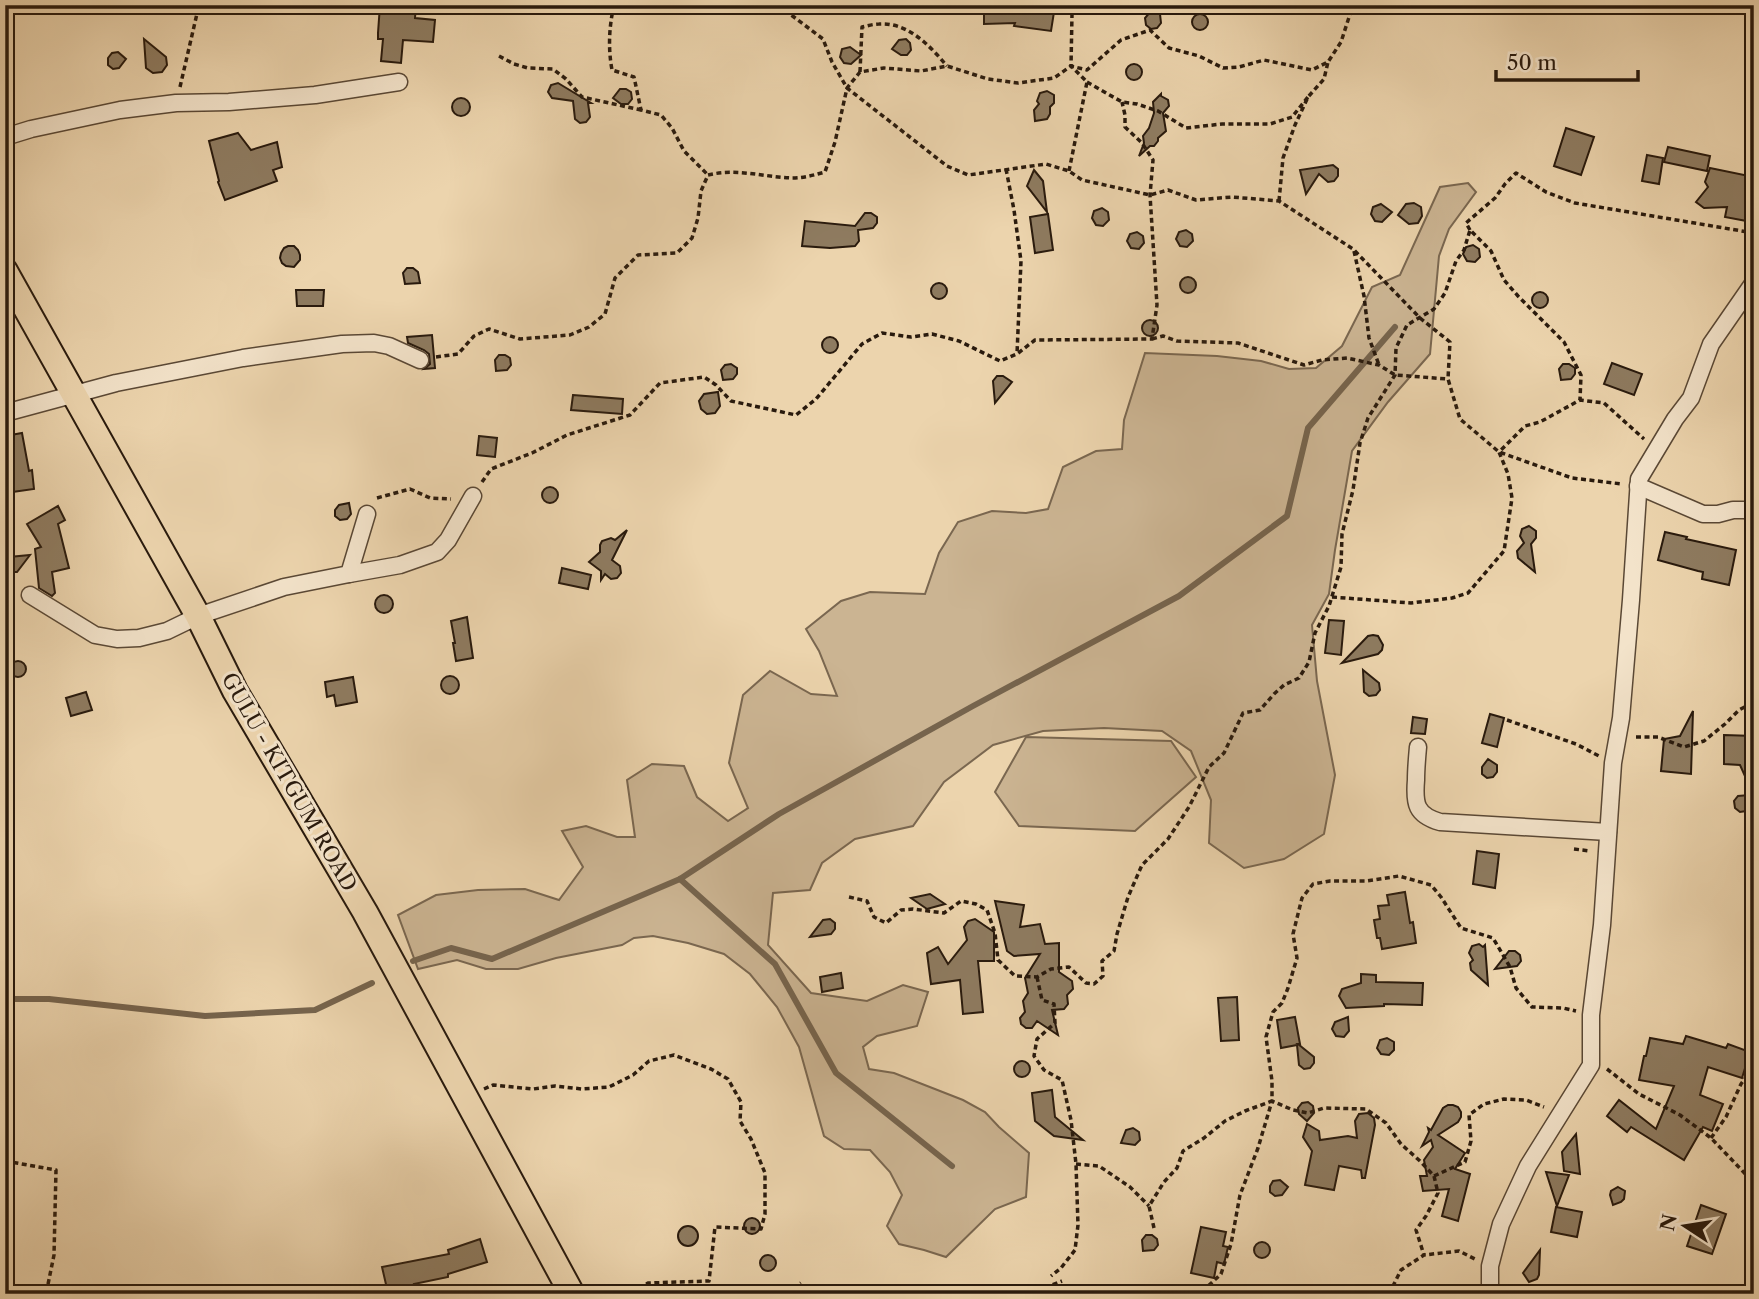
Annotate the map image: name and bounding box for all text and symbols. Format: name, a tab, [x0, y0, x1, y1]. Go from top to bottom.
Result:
scale bar	[1496, 38, 1638, 82]
text: 50 m	[1507, 50, 1557, 75]
street label: GULU - KITGUM ROAD	[217, 668, 362, 895]
north arrow	[1650, 1190, 1720, 1260]
text: N	[1656, 1212, 1682, 1233]

